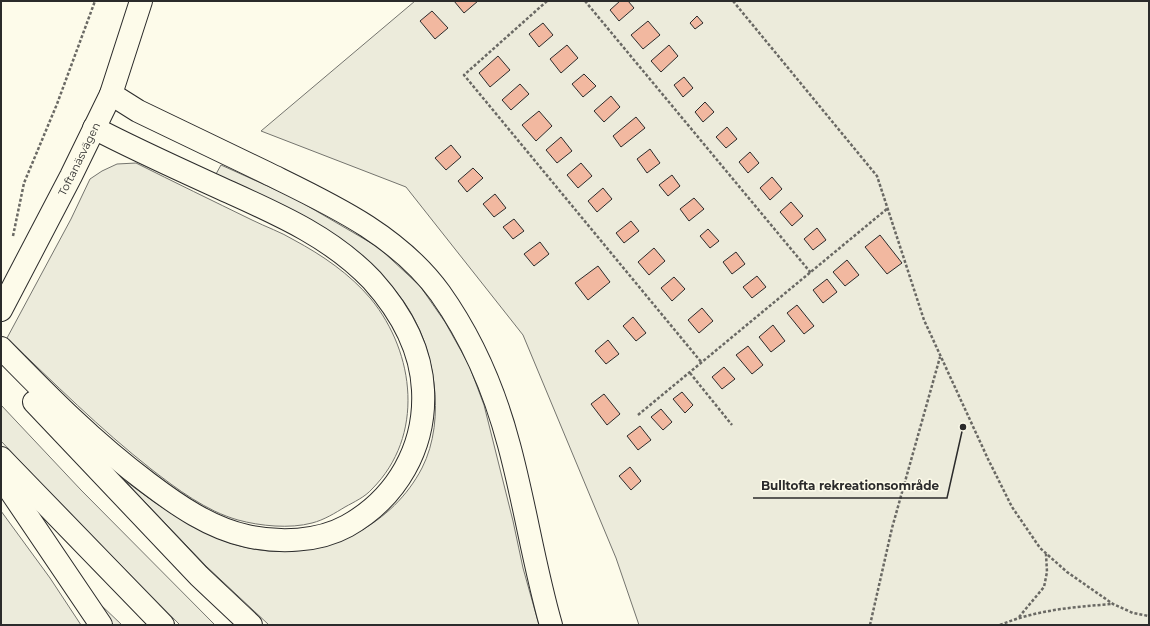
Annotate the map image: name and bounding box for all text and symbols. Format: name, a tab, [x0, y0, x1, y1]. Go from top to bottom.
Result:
street label: Toftanäsvägen	[55, 120, 103, 198]
callout: Bulltofta rekreationsområde	[753, 474, 947, 498]
text: Bulltofta rekreationsområde	[761, 478, 939, 493]

